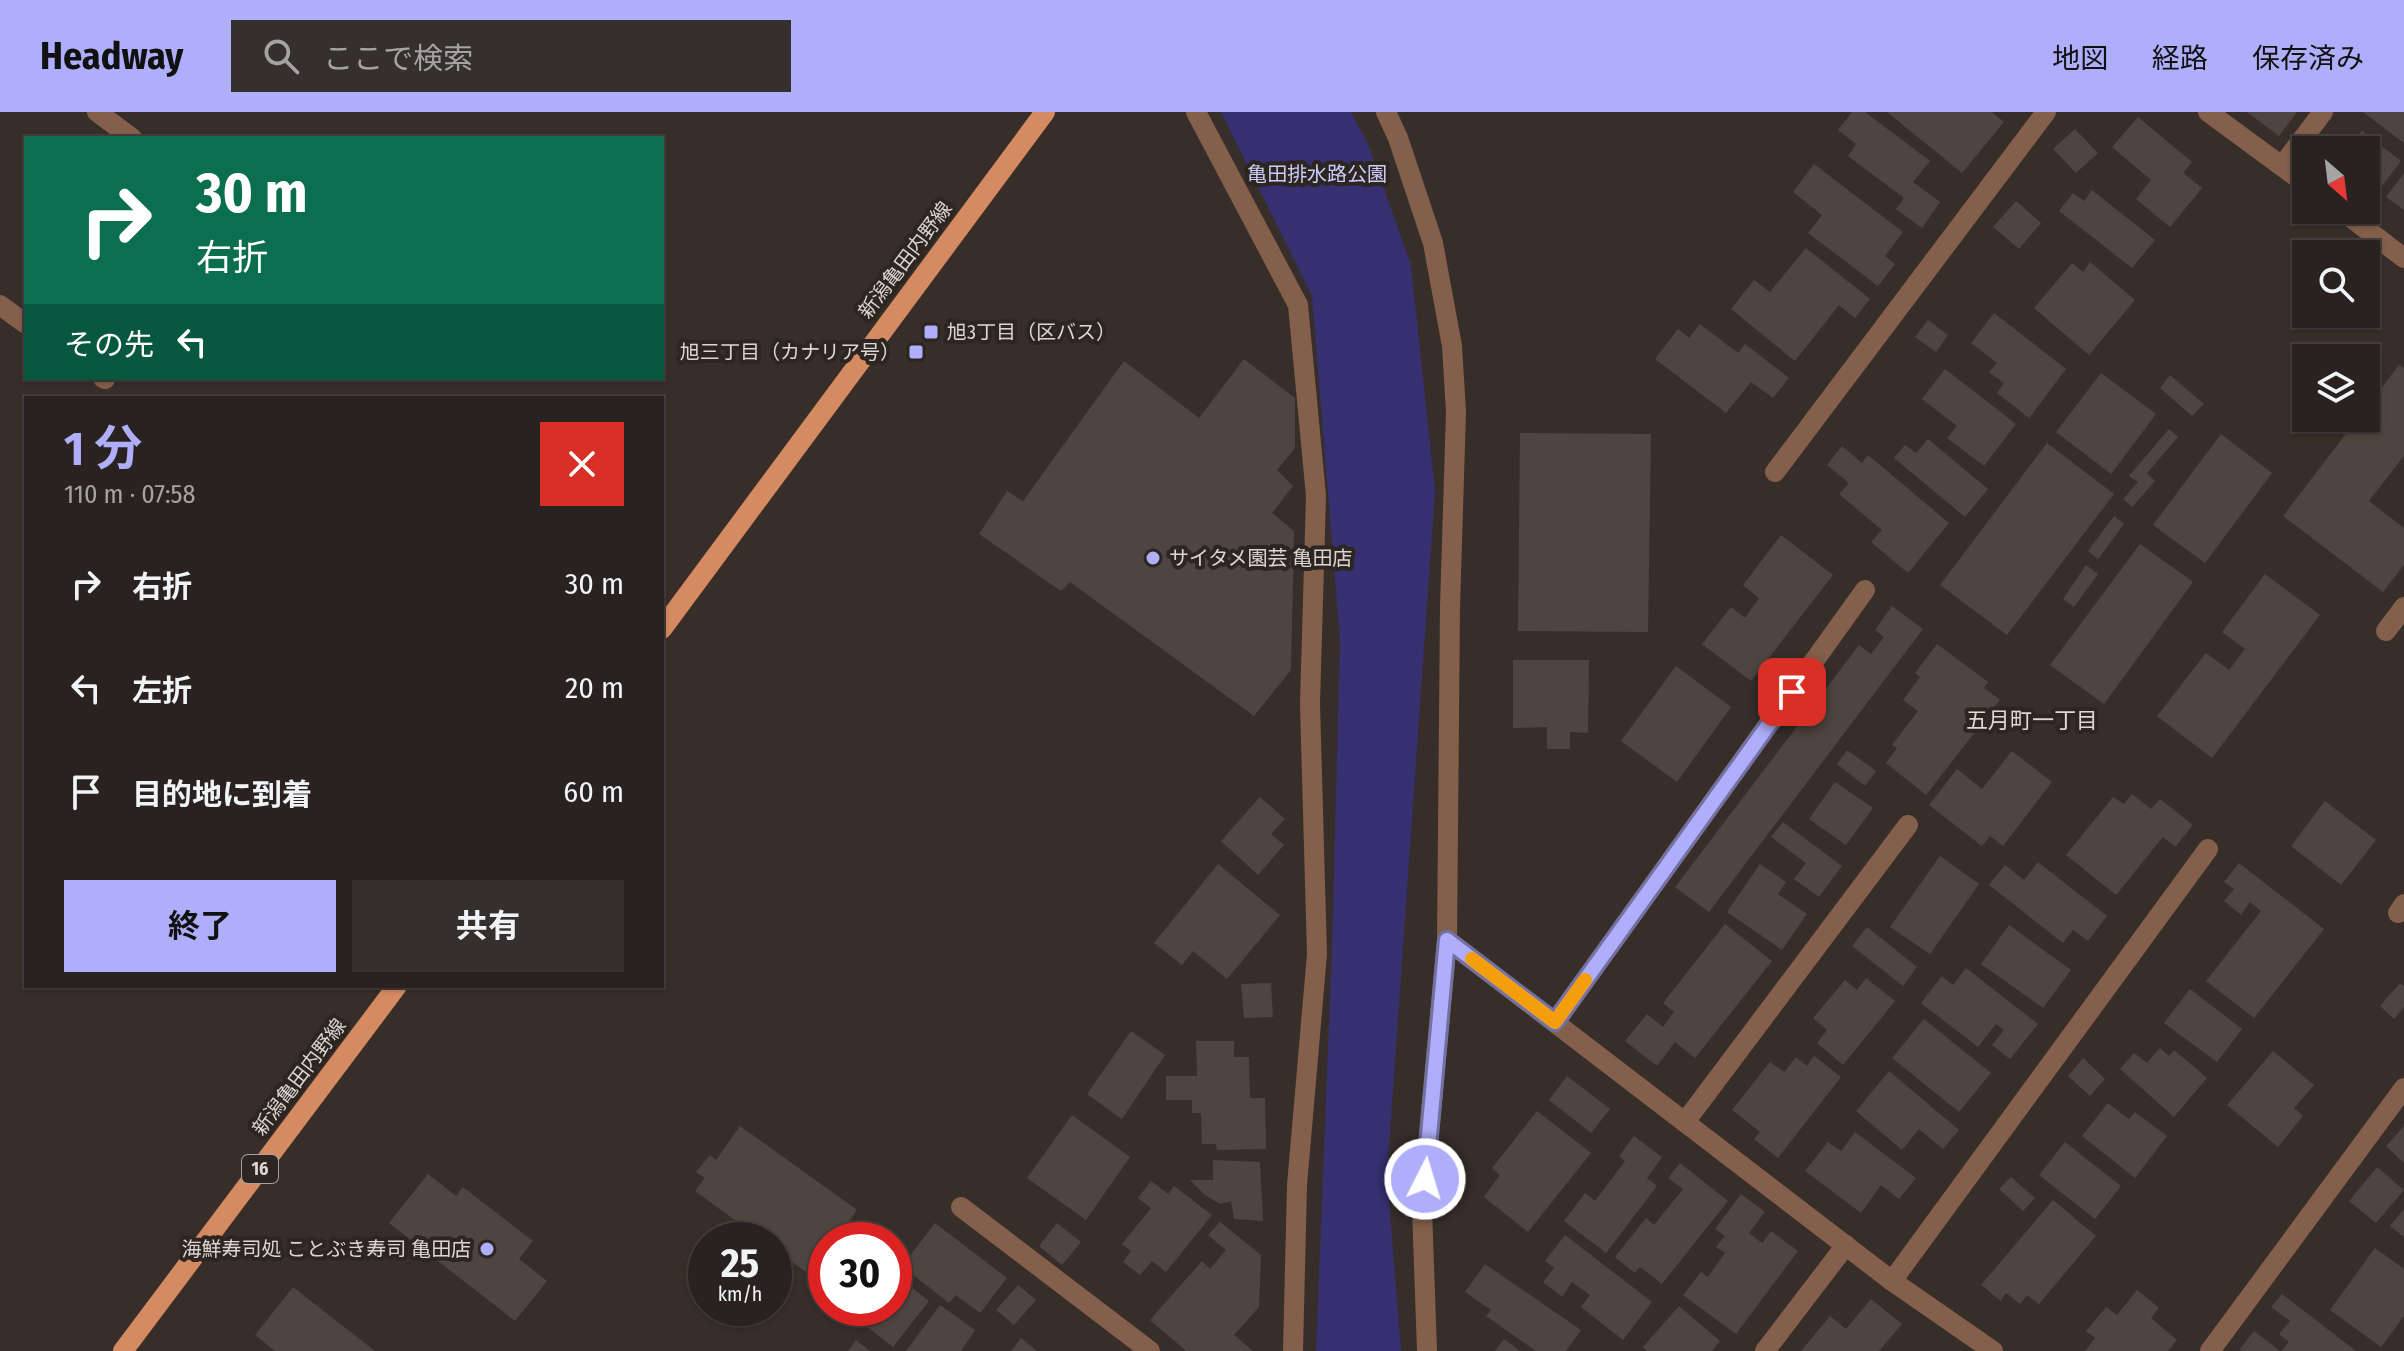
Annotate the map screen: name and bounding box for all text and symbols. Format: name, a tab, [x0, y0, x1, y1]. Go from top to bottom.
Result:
search box	[231, 20, 791, 92]
text: Headway	[40, 33, 183, 79]
icon: search	[259, 34, 303, 78]
text: ここで検索	[323, 41, 473, 77]
text: 地図	[2052, 42, 2108, 75]
text: 経路	[2152, 42, 2208, 75]
text: 保存済み	[2252, 42, 2364, 75]
north arrow	[2292, 136, 2380, 224]
map controls	[2292, 136, 2380, 432]
text: 30 m	[196, 160, 307, 227]
park label: 亀田排水路公園	[1247, 162, 1387, 186]
icon: right	[64, 168, 168, 272]
street label: 新潟亀田内野線	[853, 197, 957, 323]
text: 右折	[196, 236, 268, 280]
button: search	[2292, 240, 2380, 328]
icon: left	[170, 320, 214, 364]
place label: 旭3丁目（区バス）	[947, 320, 1116, 344]
marker: 旭3丁目（区バス）	[922, 323, 940, 341]
text: その先	[64, 327, 154, 363]
place label: 旭三丁目（カナリア号）	[680, 340, 900, 364]
marker: 旭三丁目（カナリア号）	[907, 343, 925, 361]
button: layers	[2292, 344, 2380, 432]
text: 1 分	[64, 420, 142, 478]
button: close	[540, 422, 624, 506]
text: 110 m · 07:58	[64, 479, 195, 510]
place label: サイタメ園芸 亀田店	[1169, 546, 1352, 570]
marker: サイタメ園芸 亀田店	[1144, 549, 1162, 567]
icon: right	[64, 562, 108, 606]
text: 30 m	[565, 566, 624, 602]
text: 右折	[132, 569, 192, 605]
pin	[1758, 658, 1826, 726]
icon: left	[64, 666, 108, 710]
text: 20 m	[565, 670, 624, 706]
icon: arrive	[1770, 670, 1814, 714]
text: 左折	[132, 673, 192, 709]
district label: 五月町一丁目	[1966, 707, 2098, 734]
icon: arrive	[64, 770, 108, 814]
text: 60 m	[563, 774, 624, 810]
text: 目的地に到着	[132, 777, 312, 813]
button: 終了	[64, 880, 336, 972]
button: 共有	[352, 880, 624, 972]
street label: 新潟亀田内野線	[247, 1014, 351, 1140]
position arrow	[1383, 1137, 1467, 1221]
road number: 16	[242, 1155, 278, 1183]
speed limit sign: 30	[808, 1222, 912, 1326]
place label: 海鮮寿司処 ことぶき寿司 亀田店	[182, 1237, 471, 1261]
marker: 海鮮寿司処 ことぶき寿司 亀田店	[478, 1240, 496, 1258]
text: 25	[721, 1240, 759, 1288]
text: km/h	[718, 1282, 762, 1306]

